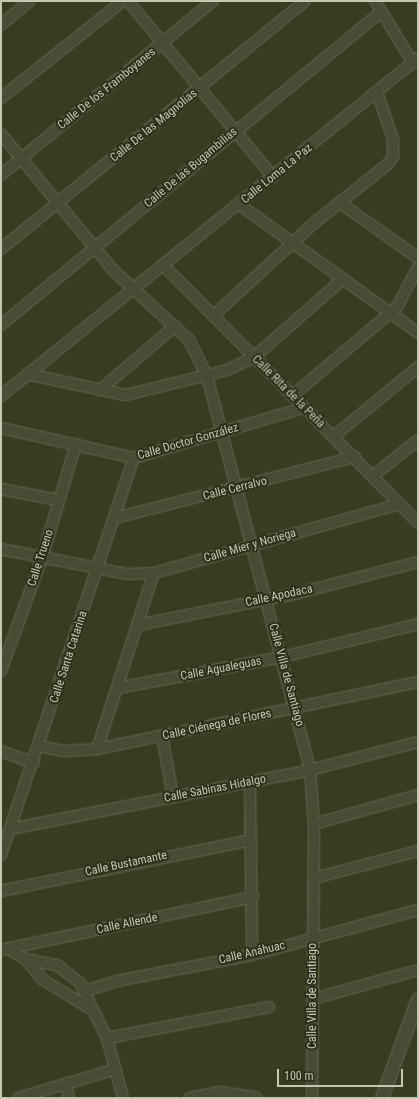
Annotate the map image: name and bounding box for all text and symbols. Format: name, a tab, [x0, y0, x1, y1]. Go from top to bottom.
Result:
street label: Calle De los Framboyanes	[55, 45, 159, 133]
street label: Calle De las Magnolias	[108, 87, 200, 165]
street label: Calle De las Bugambilias	[142, 125, 240, 211]
street label: Calle Loma La Paz	[238, 141, 316, 207]
street label: Calle Rita de la Peña	[249, 353, 327, 431]
street label: Calle Doctor González	[136, 421, 240, 463]
street label: Calle Cerralvo	[201, 474, 269, 504]
street label: Calle Mier y Noriega	[202, 526, 298, 566]
street label: Calle Trueno	[25, 528, 57, 588]
street label: Calle Apodaca	[244, 582, 314, 610]
street label: Calle Santa Catarina	[47, 609, 91, 705]
street label: Calle Villa de Santiago	[265, 622, 307, 728]
street label: Calle Agualeguas	[179, 654, 263, 684]
street label: Calle Ciénega de Flores	[161, 706, 273, 744]
street label: Calle Sabinas Hidalgo	[163, 772, 267, 806]
street label: Calle Bustamante	[84, 848, 168, 880]
street label: Calle Allende	[95, 911, 159, 937]
street label: Calle Anáhuac	[217, 938, 287, 968]
street label: Calle Villa de Santiago	[306, 943, 320, 1049]
scale bar	[279, 1061, 405, 1087]
text: 100 m	[284, 1069, 314, 1083]

